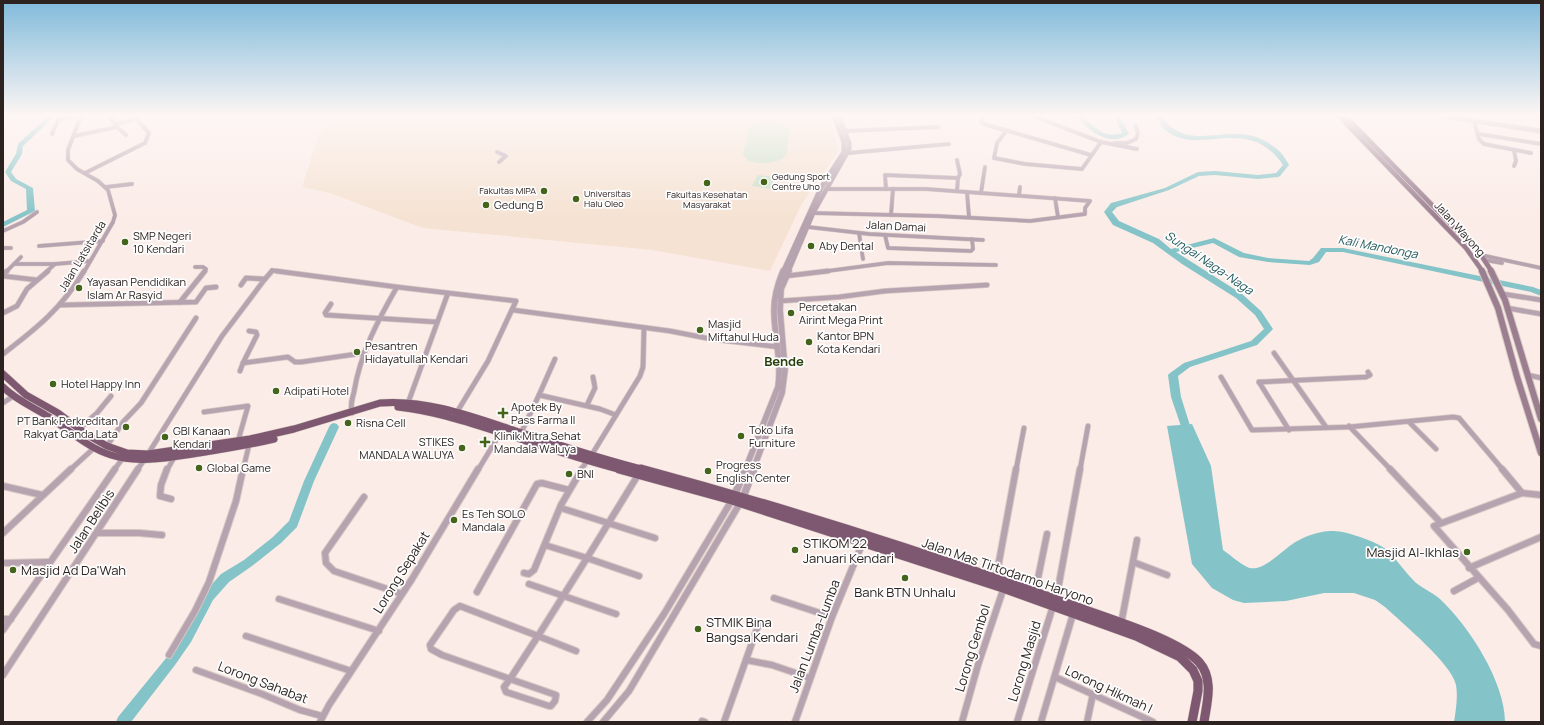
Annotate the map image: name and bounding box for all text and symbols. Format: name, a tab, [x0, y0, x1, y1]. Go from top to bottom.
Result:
place label: Gedung Sport Centre Uho	[772, 170, 830, 193]
marker: Gedung Sport Centre Uho	[759, 177, 769, 187]
marker: Fakultas Kesehatan Masyarakat	[702, 178, 712, 188]
place label: Fakultas MIPA	[479, 184, 536, 197]
marker: Fakultas MIPA	[539, 186, 549, 196]
place label: Universitas Halu Oleo	[584, 187, 631, 210]
place label: Fakultas Kesehatan Masyarakat	[667, 188, 747, 211]
marker: Universitas Halu Oleo	[571, 194, 581, 204]
place label: Gedung B	[494, 197, 543, 212]
street label: Jalan Wayong	[1432, 198, 1489, 259]
marker: Gedung B	[481, 200, 491, 210]
street label: Jalan Damai	[866, 216, 926, 235]
street label: Jalan Latsitarda	[55, 218, 109, 294]
water label: Sungai Naga-Naga	[1162, 227, 1258, 299]
place label: SMP Negeri 10 Kendari	[133, 228, 191, 256]
water label: Kali Mandonga	[1337, 230, 1421, 263]
marker: SMP Negeri 10 Kendari	[120, 237, 130, 247]
place label: Aby Dental	[819, 238, 873, 253]
marker: Aby Dental	[806, 241, 816, 251]
place label: Yayasan Pendidikan Islam Ar Rasyid	[87, 274, 186, 302]
marker: Yayasan Pendidikan Islam Ar Rasyid	[74, 283, 84, 293]
place label: Percetakan Airint Mega Print	[799, 299, 883, 327]
marker: Percetakan Airint Mega Print	[786, 308, 796, 318]
place label: Masjid Miftahul Huda	[708, 316, 779, 344]
marker: Masjid Miftahul Huda	[695, 325, 705, 335]
place label: Kantor BPN Kota Kendari	[817, 328, 880, 356]
marker: Kantor BPN Kota Kendari	[804, 337, 814, 347]
place label: Pesantren Hidayatullah Kendari	[365, 338, 468, 366]
marker: Pesantren Hidayatullah Kendari	[352, 347, 362, 357]
district label: Bende	[764, 352, 804, 370]
place label: Hotel Happy Inn	[61, 376, 141, 391]
marker: Hotel Happy Inn	[48, 379, 58, 389]
place label: Adipati Hotel	[284, 383, 349, 398]
marker: Adipati Hotel	[271, 386, 281, 396]
place label: Apotek By Pass Farma II	[511, 399, 575, 427]
marker: Apotek By Pass Farma II	[498, 408, 508, 418]
place label: PT Bank Perkreditan Rakyat Ganda Lata	[17, 413, 118, 441]
place label: Risna Cell	[356, 415, 406, 430]
marker: Risna Cell	[343, 418, 353, 428]
marker: PT Bank Perkreditan Rakyat Ganda Lata	[121, 422, 131, 432]
place label: Toko Lifa Furniture	[749, 422, 796, 450]
place label: GBI Kanaan Kendari	[173, 423, 230, 451]
place label: Klinik Mitra Sehat Mandala Waluya	[494, 428, 581, 456]
marker: Toko Lifa Furniture	[736, 431, 746, 441]
marker: GBI Kanaan Kendari	[160, 432, 170, 442]
place label: STIKES MANDALA WALUYA	[359, 434, 454, 462]
marker: Klinik Mitra Sehat Mandala Waluya	[479, 436, 491, 448]
marker: STIKES MANDALA WALUYA	[457, 443, 467, 453]
place label: Progress English Center	[716, 457, 790, 485]
place label: Global Game	[207, 460, 271, 475]
marker: Global Game	[194, 463, 204, 473]
place label: BNI	[577, 466, 594, 481]
marker: Progress English Center	[703, 466, 713, 476]
marker: BNI	[564, 469, 574, 479]
street label: Jalan Belibis	[64, 485, 119, 557]
place label: Es Teh SOLO Mandala	[462, 506, 525, 534]
marker: Es Teh SOLO Mandala	[449, 515, 459, 525]
street label: Lorong Sepakat	[369, 527, 433, 617]
street label: Jalan Mas Tirtodarmo Haryono	[920, 533, 1097, 609]
place label: STIKOM 22 Januari Kendari	[803, 534, 894, 567]
place label: Masjid Al-Ikhlas	[1366, 543, 1459, 561]
marker: STIKOM 22 Januari Kendari	[790, 545, 800, 555]
marker: Masjid Al-Ikhlas	[1462, 547, 1472, 557]
place label: Masjid Ad Da'Wah	[21, 561, 126, 579]
marker: Masjid Ad Da'Wah	[8, 565, 18, 575]
marker: Bank BTN Unhalu	[900, 573, 910, 583]
street label: Jalan Lumba-Lumba	[784, 577, 844, 695]
place label: Bank BTN Unhalu	[854, 583, 956, 601]
street label: Lorong Gembol	[950, 602, 994, 694]
place label: STMIK Bina Bangsa Kendari	[706, 613, 798, 646]
street label: Lorong Masjid	[1003, 618, 1045, 704]
marker: STMIK Bina Bangsa Kendari	[693, 624, 703, 634]
street label: Lorong Sahabat	[215, 657, 311, 707]
street label: Lorong Hikmah I	[1062, 661, 1156, 717]

